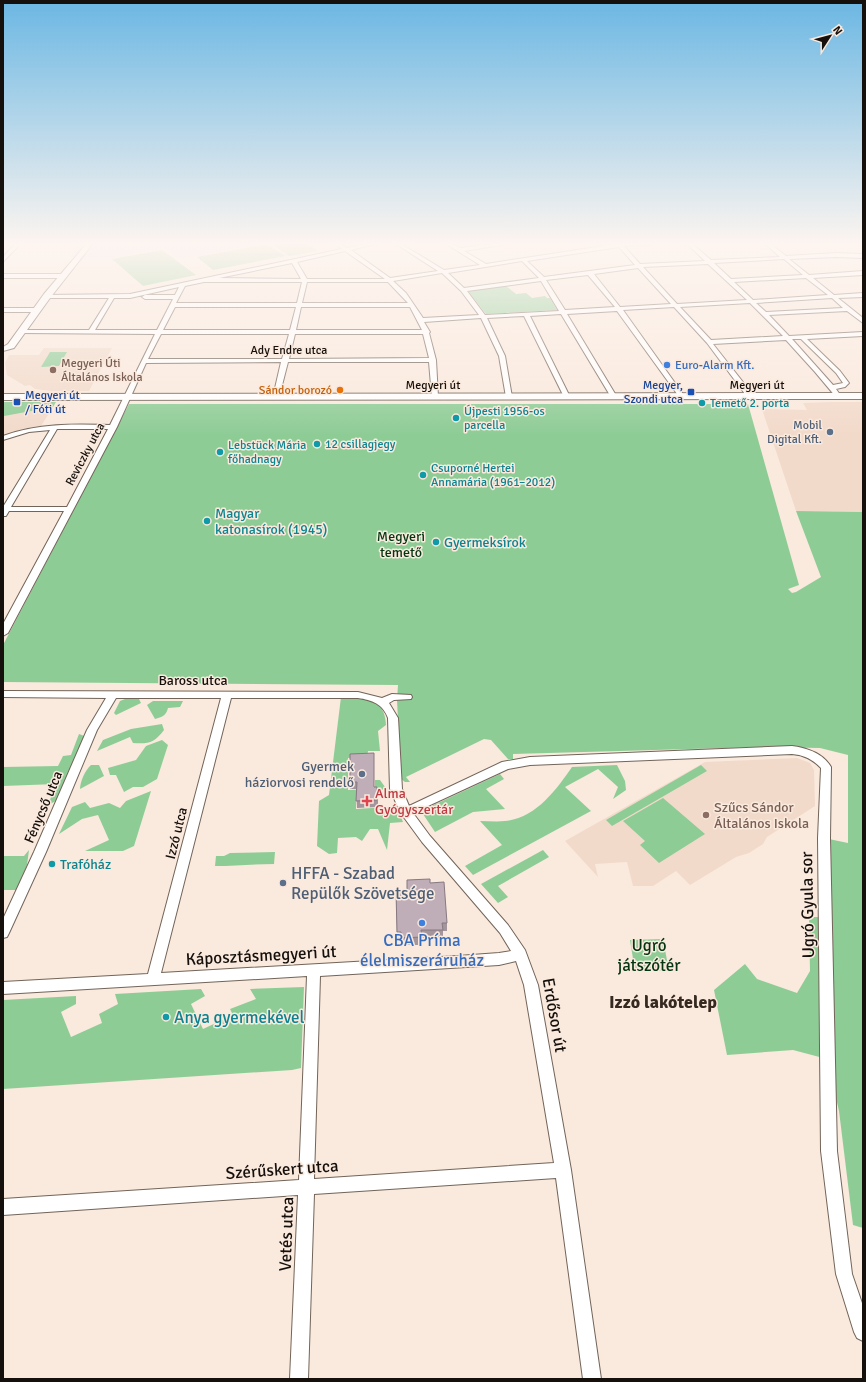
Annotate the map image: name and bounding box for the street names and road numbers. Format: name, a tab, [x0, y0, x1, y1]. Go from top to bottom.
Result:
street label: Ady Endre utca	[251, 343, 327, 358]
street label: Megyeri út	[406, 378, 460, 393]
street label: Megyeri út	[730, 378, 784, 393]
street label: Reviczky utca	[63, 420, 108, 488]
street label: Baross utca	[158, 672, 228, 689]
street label: Fénycső utca	[21, 768, 66, 846]
street label: Izzó utca	[162, 805, 191, 861]
street label: Ugró Gyula sor	[796, 851, 819, 959]
street label: Káposztásmegyeri út	[185, 941, 337, 970]
street label: Erdősor út	[538, 976, 571, 1054]
street label: Szérűskert utca	[225, 1155, 339, 1184]
street label: Vetés utca	[275, 1196, 298, 1272]

